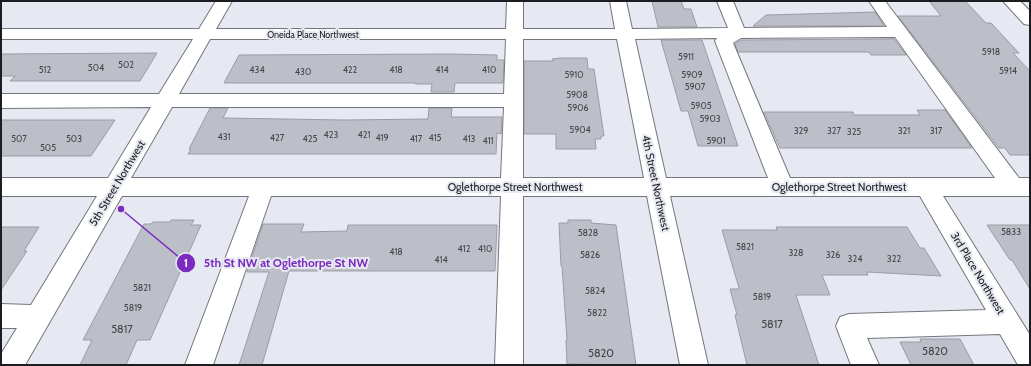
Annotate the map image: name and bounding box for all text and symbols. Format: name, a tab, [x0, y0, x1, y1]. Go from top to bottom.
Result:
street label: Oneida Place Northwest	[267, 29, 359, 40]
house number: 5918	[982, 46, 1000, 57]
house number: 5911	[678, 51, 694, 62]
house number: 502	[118, 59, 134, 70]
house number: 504	[88, 62, 104, 73]
house number: 512	[39, 64, 52, 75]
house number: 434	[249, 64, 265, 75]
house number: 422	[343, 64, 358, 75]
house number: 418	[389, 64, 403, 75]
house number: 414	[435, 64, 449, 75]
house number: 410	[482, 64, 496, 75]
house number: 5914	[999, 65, 1017, 76]
house number: 430	[295, 66, 311, 77]
house number: 5910	[564, 69, 584, 80]
house number: 5909	[681, 69, 703, 80]
house number: 5907	[685, 81, 706, 92]
house number: 5908	[566, 89, 588, 100]
house number: 5905	[690, 100, 712, 111]
house number: 5906	[567, 102, 589, 113]
house number: 5903	[699, 113, 721, 124]
house number: 5904	[569, 124, 591, 135]
house number: 329	[794, 125, 808, 136]
house number: 327	[827, 125, 842, 136]
house number: 321	[898, 125, 910, 136]
house number: 317	[930, 125, 943, 136]
house number: 325	[847, 126, 861, 137]
house number: 423	[324, 129, 339, 140]
house number: 421	[358, 129, 370, 140]
house number: 431	[217, 131, 231, 142]
house number: 427	[270, 132, 285, 143]
house number: 419	[375, 132, 389, 143]
house number: 415	[428, 132, 442, 143]
house number: 507	[11, 133, 27, 144]
house number: 503	[66, 133, 82, 144]
house number: 425	[303, 133, 318, 144]
house number: 417	[410, 133, 423, 144]
house number: 413	[462, 133, 476, 144]
street label: 4th Street Northwest	[639, 134, 673, 233]
house number: 411	[482, 135, 494, 146]
house number: 5901	[706, 135, 726, 146]
street label: 5th Street Northwest	[86, 137, 148, 228]
house number: 505	[40, 142, 56, 153]
street label: Oglethorpe Street Northwest	[448, 180, 583, 194]
street label: Oglethorpe Street Northwest	[772, 180, 907, 194]
house number: 5833	[1001, 226, 1021, 237]
house number: 5828	[578, 227, 598, 238]
street label: 3rd Place Northwest	[948, 229, 1008, 317]
house number: 5821	[736, 241, 754, 252]
house number: 412	[458, 243, 471, 254]
house number: 410	[478, 243, 492, 254]
house number: 418	[389, 246, 403, 257]
house number: 328	[788, 247, 804, 258]
house number: 5826	[580, 249, 600, 260]
house number: 326	[826, 249, 840, 260]
callout: 5th St NW at Oglethorpe St NW	[176, 251, 376, 275]
house number: 324	[848, 253, 862, 264]
house number: 322	[887, 253, 901, 264]
house number: 414	[434, 254, 448, 265]
text: 1	[184, 255, 188, 270]
text: 5th St NW at Oglethorpe St NW	[204, 255, 369, 270]
house number: 5821	[133, 282, 151, 293]
house number: 5824	[585, 285, 605, 296]
house number: 5819	[753, 291, 771, 302]
house number: 5819	[124, 302, 142, 313]
house number: 5822	[587, 307, 607, 318]
house number: 5817	[761, 317, 783, 331]
house number: 5817	[111, 322, 133, 336]
house number: 5820	[922, 344, 948, 358]
house number: 5820	[588, 346, 614, 360]

